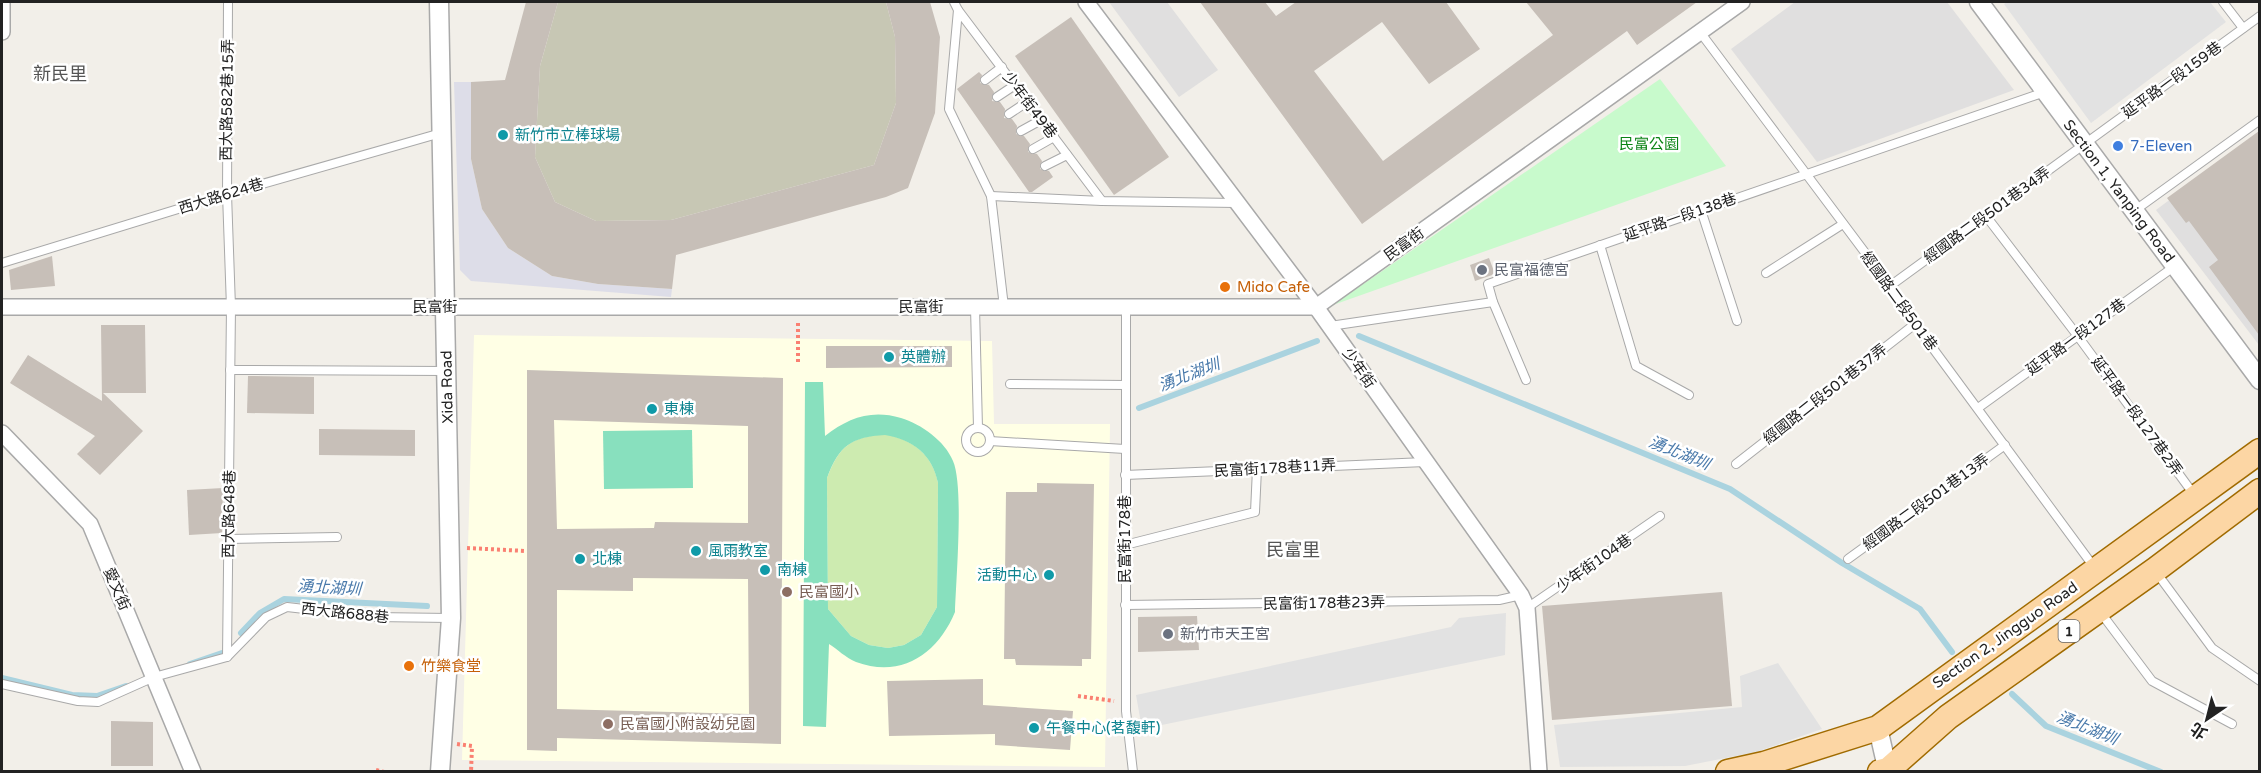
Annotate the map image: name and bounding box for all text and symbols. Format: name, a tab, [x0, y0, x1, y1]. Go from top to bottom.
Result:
street label: 延平路一段159巷	[2119, 38, 2225, 122]
street label: 西大路582巷15弄	[217, 39, 237, 161]
district label: 新民里	[33, 63, 87, 85]
street label: 少年街49巷	[999, 68, 1061, 142]
street label: Section 1, Yanping Road	[2059, 116, 2179, 266]
place label: 新竹市立棒球場	[515, 126, 620, 144]
marker: 新竹市立棒球場	[496, 128, 510, 142]
park label: 民富公園	[1619, 135, 1679, 153]
place label: 7-Eleven	[2130, 137, 2192, 155]
marker: 7-Eleven	[2111, 139, 2125, 153]
street label: 經國路二段501巷34弄	[1920, 163, 2054, 267]
street label: 西大路624巷	[176, 174, 266, 218]
street label: 延平路一段138巷	[1621, 189, 1739, 245]
street label: 民富街	[1381, 223, 1427, 265]
street label: 經國路二段501巷	[1857, 248, 1941, 354]
place label: 民富福德宮	[1494, 261, 1569, 279]
marker: 民富福德宮	[1475, 263, 1489, 277]
place label: Mido Cafe	[1237, 278, 1310, 296]
marker: Mido Cafe	[1218, 280, 1232, 294]
street label: 延平路一段127巷	[2023, 295, 2129, 379]
street label: 民富街	[412, 298, 458, 316]
street label: 民富街	[898, 298, 944, 316]
street label: 經國路二段501巷37弄	[1760, 340, 1890, 448]
street label: 少年街	[1339, 344, 1379, 392]
place label: 英體辦	[901, 348, 946, 366]
street label: Xida Road	[437, 350, 457, 424]
marker: 英體辦	[882, 350, 896, 364]
water label: 湧北湖圳	[1156, 353, 1224, 396]
street label: 延平路一段127巷2弄	[2088, 353, 2186, 479]
place label: 東棟	[664, 400, 694, 418]
marker: 東棟	[645, 402, 659, 416]
water label: 湧北湖圳	[1646, 432, 1714, 475]
street label: 經國路二段501巷13弄	[1859, 450, 1993, 554]
street label: 民富街178巷11弄	[1214, 456, 1336, 480]
street label: 西大路648巷	[219, 470, 239, 558]
street label: 民富街178巷	[1116, 495, 1134, 583]
street label: 少年街104巷	[1553, 530, 1635, 596]
district label: 民富里	[1266, 539, 1320, 561]
place label: 風雨教室	[708, 542, 768, 560]
marker: 風雨教室	[689, 544, 703, 558]
place label: 北棟	[592, 550, 622, 568]
marker: 北棟	[573, 552, 587, 566]
place label: 南棟	[777, 561, 807, 579]
marker: 南棟	[758, 563, 772, 577]
street label: 愛文街	[100, 565, 134, 613]
place label: 活動中心	[977, 566, 1037, 584]
marker: 活動中心	[1042, 568, 1056, 582]
water label: 湧北湖圳	[297, 576, 363, 600]
street label: Section 2, Jingguo Road	[1929, 578, 2081, 692]
place label: 民富國小	[799, 583, 859, 601]
marker: 民富國小	[780, 585, 794, 599]
street label: 民富街178巷23弄	[1263, 593, 1385, 613]
street label: 西大路688巷	[300, 599, 390, 627]
road number: 1	[2058, 620, 2080, 642]
place label: 新竹市天王宮	[1180, 625, 1270, 643]
marker: 新竹市天王宮	[1161, 627, 1175, 641]
place label: 竹樂食堂	[421, 657, 481, 675]
marker: 竹樂食堂	[402, 659, 416, 673]
north arrow	[2177, 689, 2237, 749]
water label: 湧北湖圳	[2054, 707, 2122, 750]
place label: 民富國小附設幼兒園	[620, 715, 755, 733]
marker: 民富國小附設幼兒園	[601, 717, 615, 731]
text: 北	[2187, 718, 2211, 743]
place label: 午餐中心(茗馥軒)	[1046, 719, 1160, 737]
marker: 午餐中心(茗馥軒)	[1027, 721, 1041, 735]

